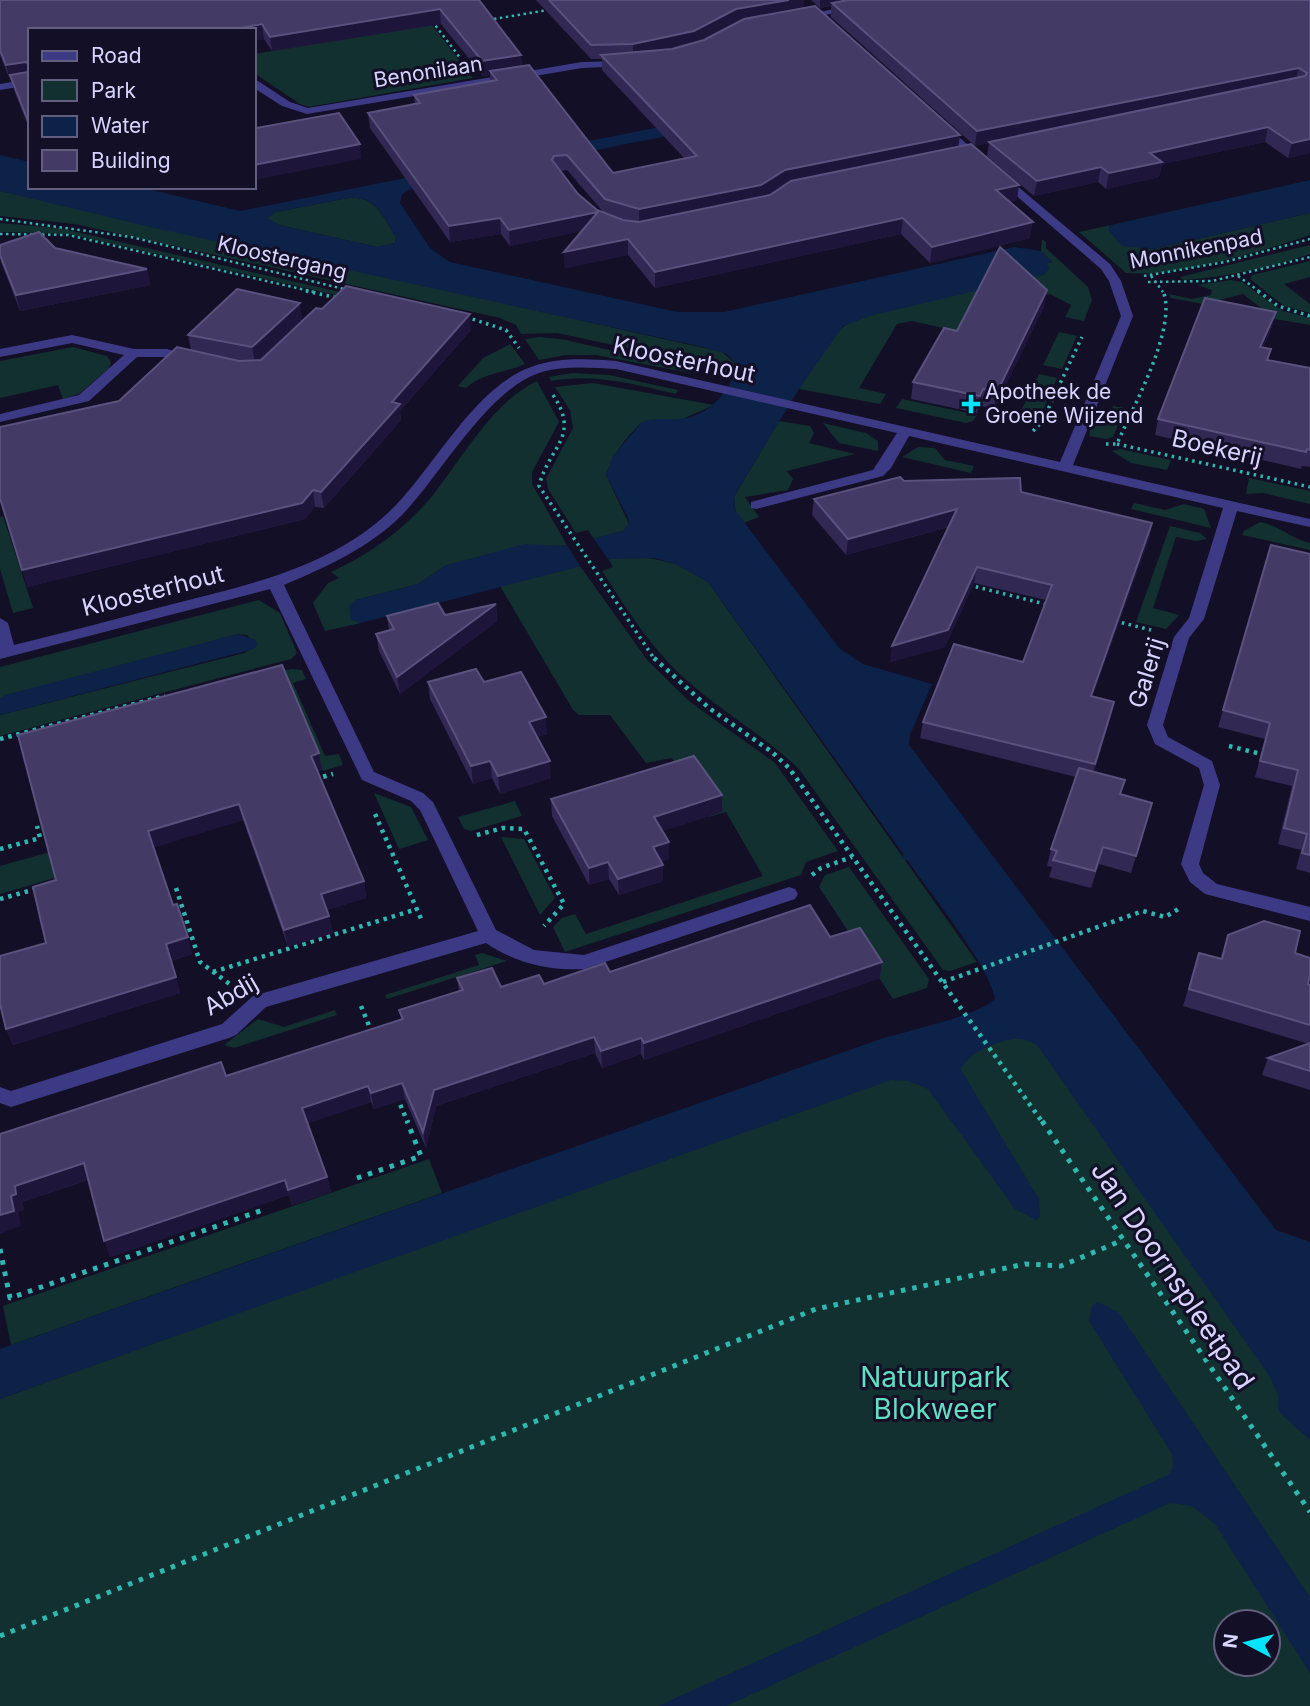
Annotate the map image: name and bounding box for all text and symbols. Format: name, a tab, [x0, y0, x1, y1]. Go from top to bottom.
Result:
legend	[28, 28, 256, 189]
text: Road	[91, 43, 142, 68]
street label: Benonilaan	[372, 51, 484, 92]
text: Park	[91, 78, 136, 103]
text: Water	[91, 113, 149, 138]
text: Building	[91, 148, 171, 173]
street label: Monnikenpad	[1127, 223, 1264, 274]
street label: Kloostergang	[215, 230, 349, 285]
street label: Kloosterhout	[610, 330, 758, 389]
place label: Apotheek de Groene Wijzend	[985, 379, 1143, 428]
marker: Apotheek de Groene Wijzend	[963, 396, 979, 412]
street label: Boekerij	[1169, 423, 1265, 472]
street label: Kloosterhout	[79, 559, 227, 622]
street label: Galerij	[1122, 634, 1171, 712]
street label: Abdij	[199, 968, 263, 1022]
street label: Jan Doornspleetpad	[1084, 1154, 1262, 1396]
park label: Natuurpark Blokweer	[860, 1360, 1010, 1426]
north arrow	[1212, 1608, 1282, 1678]
text: N	[1218, 1632, 1243, 1650]

